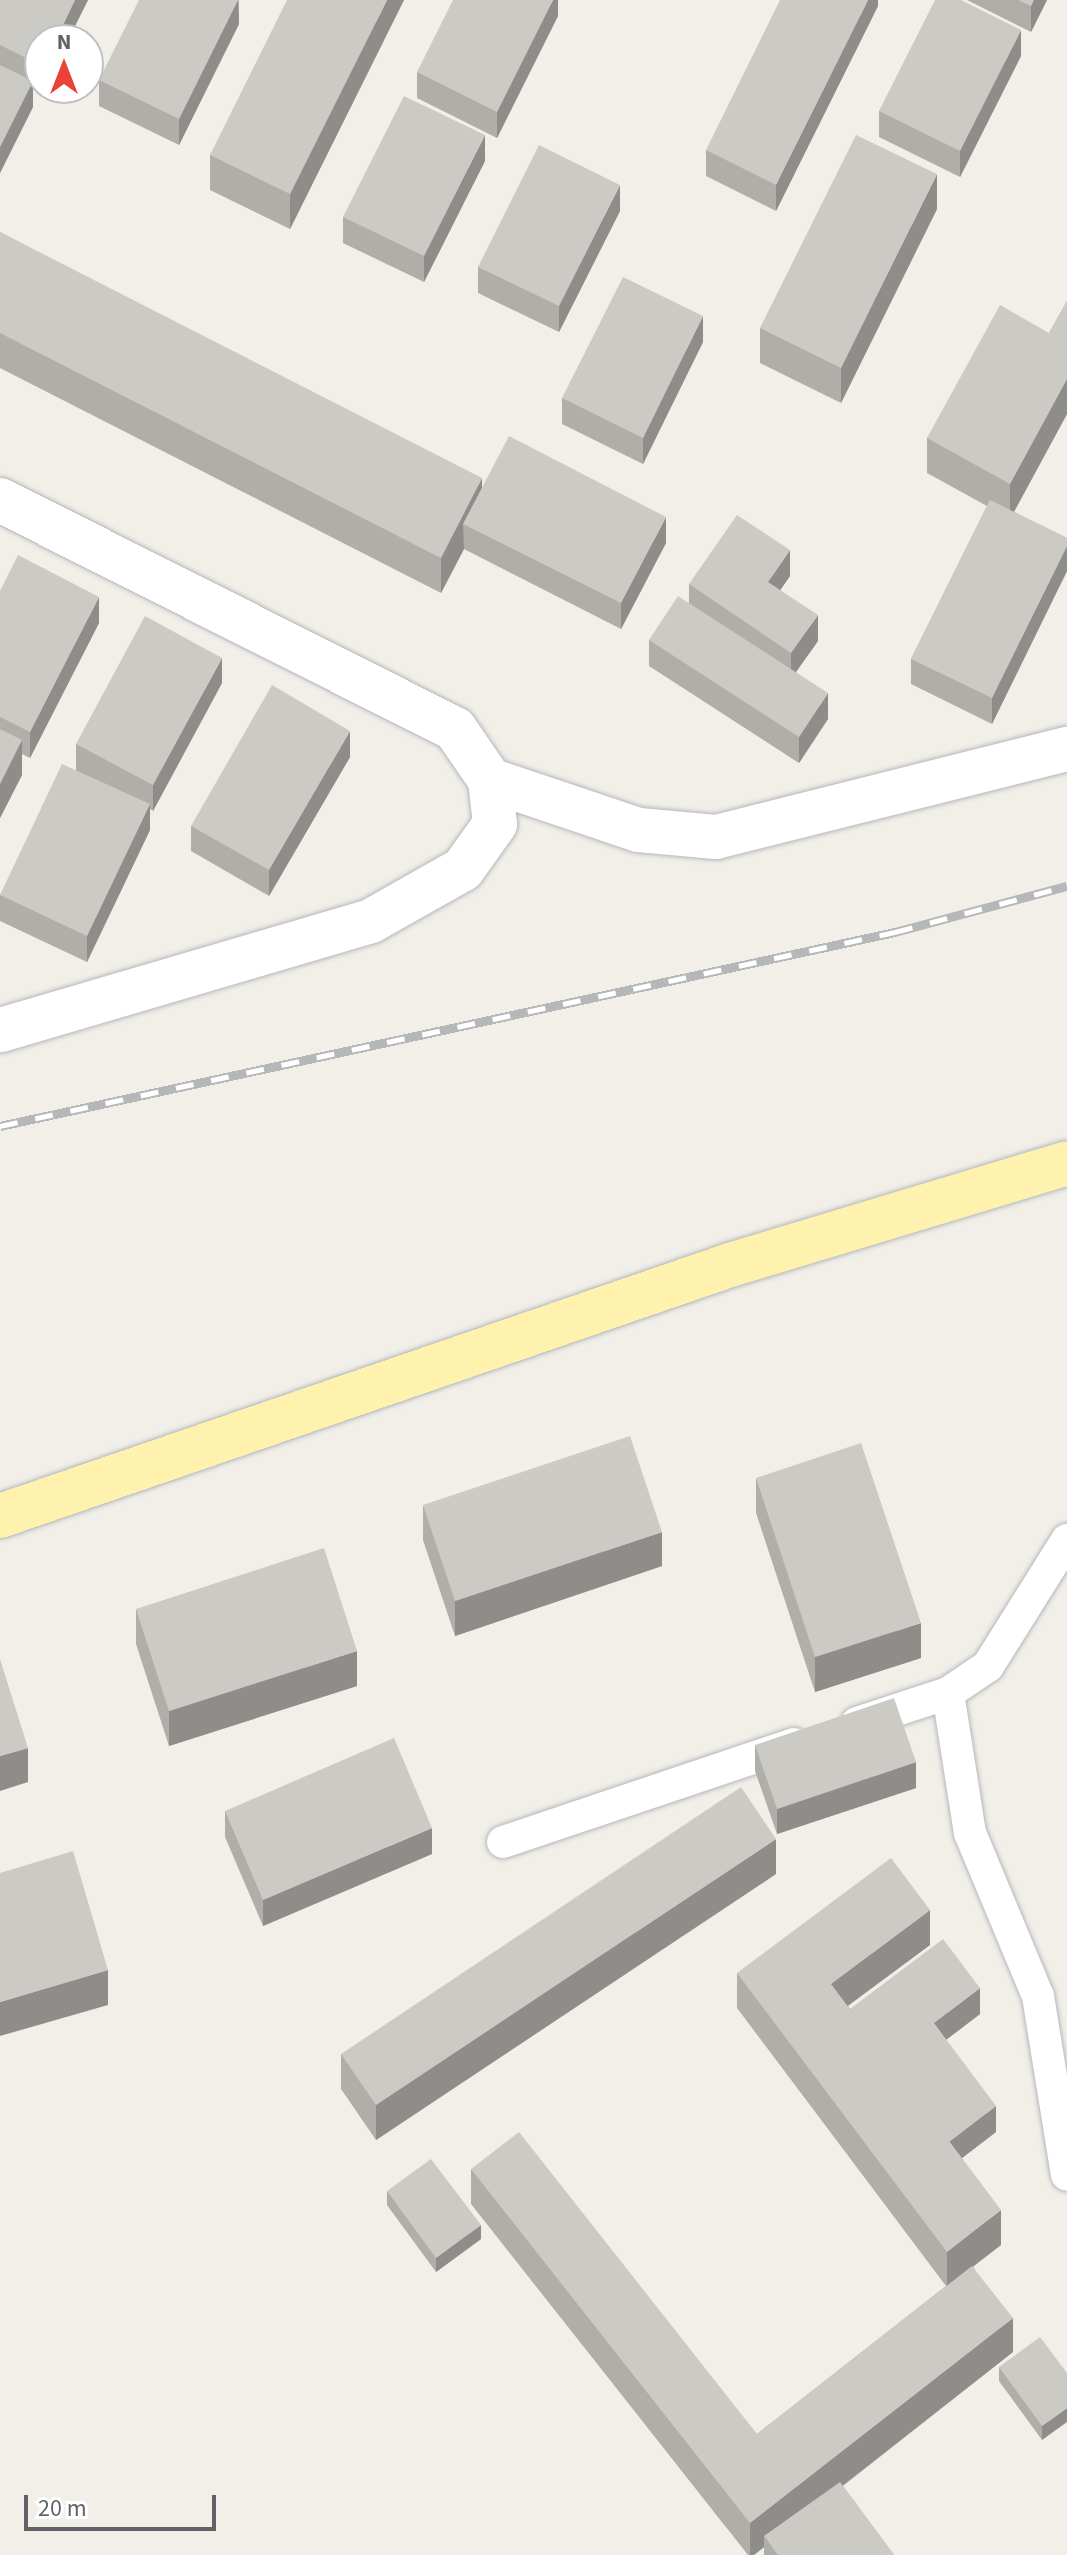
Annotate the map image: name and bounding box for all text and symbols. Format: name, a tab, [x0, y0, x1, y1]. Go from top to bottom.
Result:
north arrow	[24, 24, 104, 104]
text: N	[57, 26, 71, 58]
scale bar	[28, 2479, 220, 2529]
text: 20 m	[38, 2491, 87, 2526]

